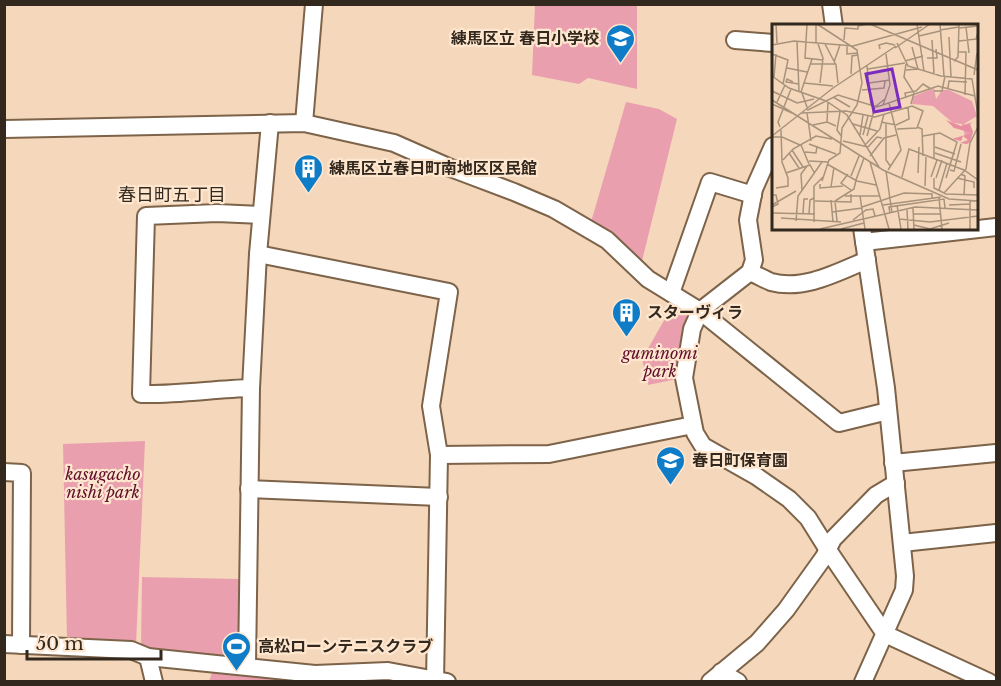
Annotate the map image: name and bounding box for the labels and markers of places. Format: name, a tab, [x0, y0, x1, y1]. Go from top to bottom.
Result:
school or university icon: 練馬区立 春日小学校	[604, 22, 636, 64]
place label: 練馬区立 春日小学校	[451, 28, 599, 48]
building icon: 練馬区立春日町南地区区民館	[292, 152, 324, 194]
place label: 練馬区立春日町南地区区民館	[329, 158, 537, 178]
building icon: スターヴィラ	[610, 296, 642, 338]
place label: スターヴィラ	[647, 302, 743, 322]
school or university icon: 春日町保育園	[655, 444, 687, 486]
place label: 春日町保育園	[692, 450, 788, 470]
sports icon: 高松ローンテニスクラブ	[221, 630, 253, 672]
place label: 高松ローンテニスクラブ	[258, 636, 433, 656]

